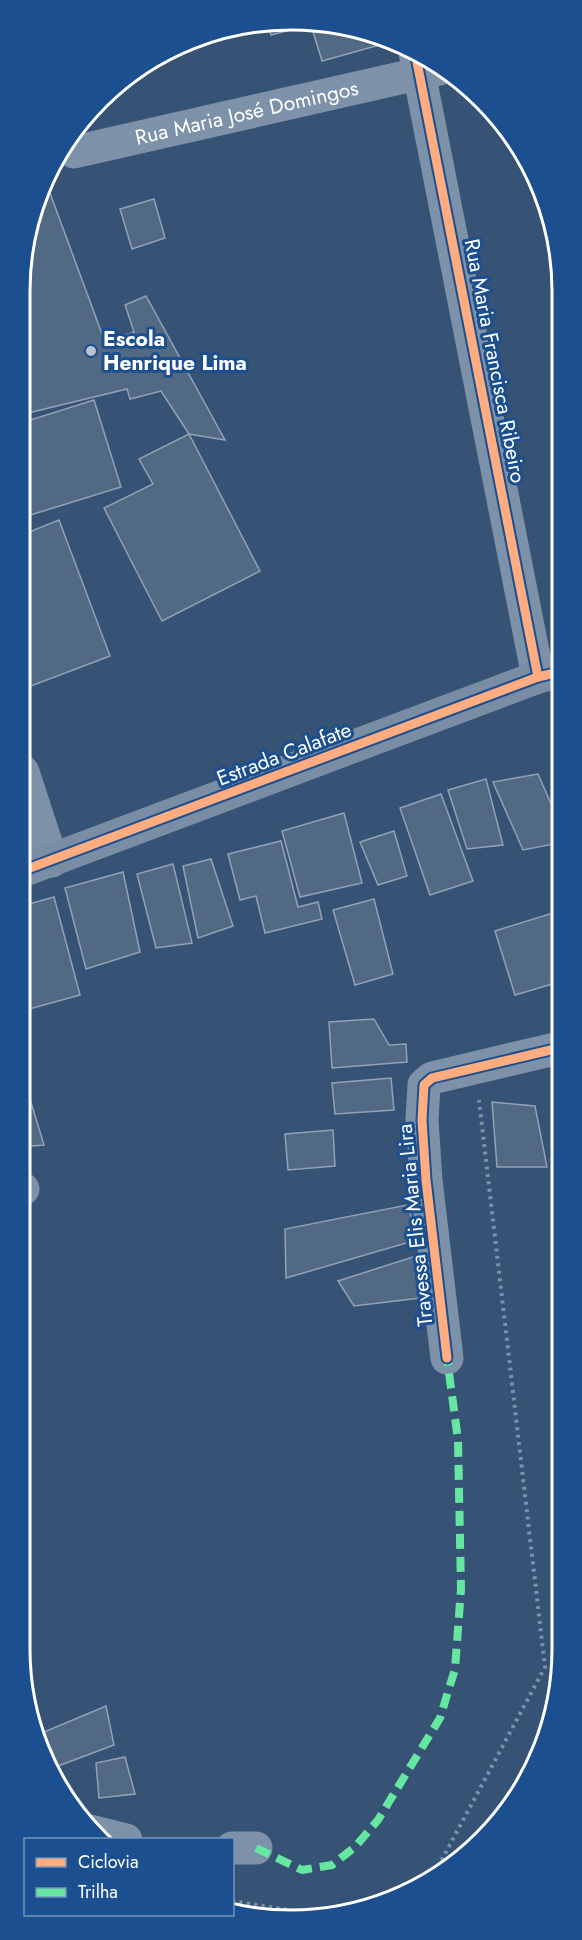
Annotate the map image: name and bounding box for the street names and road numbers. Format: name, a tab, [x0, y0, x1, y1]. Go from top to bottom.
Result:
street label: Rua Maria José Domingos	[132, 73, 361, 153]
street label: Rua Maria Francisca Ribeiro	[457, 236, 533, 486]
street label: Estrada Calafate	[212, 714, 356, 793]
street label: Travessa Elis Maria Lira	[389, 1122, 441, 1328]

